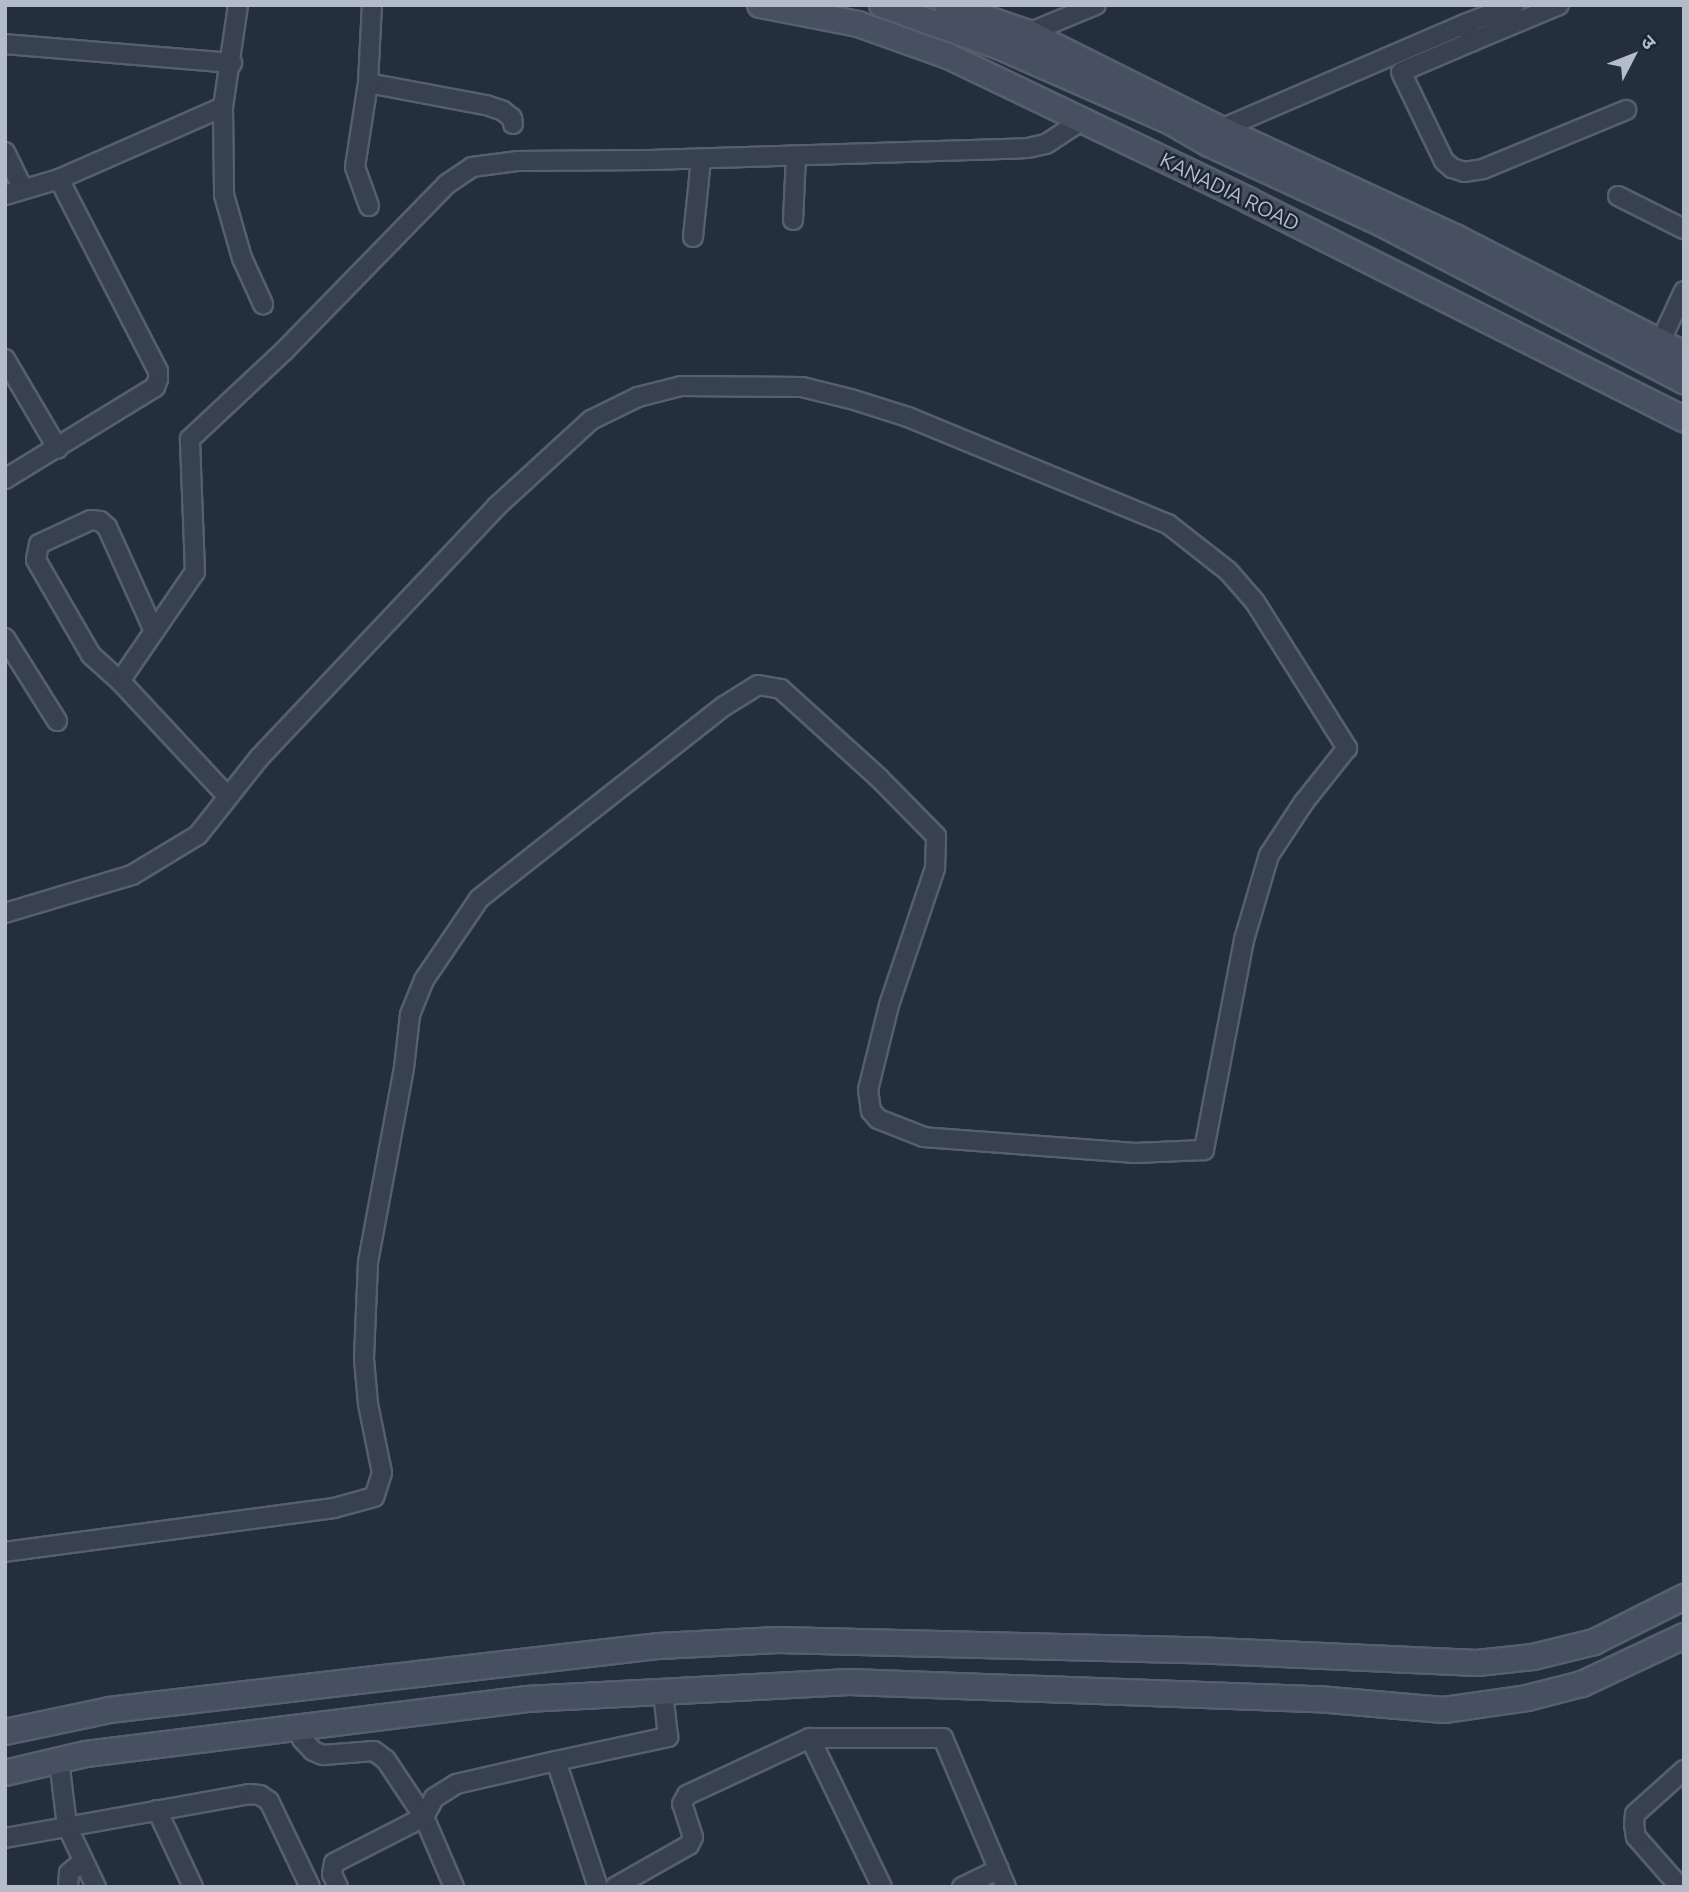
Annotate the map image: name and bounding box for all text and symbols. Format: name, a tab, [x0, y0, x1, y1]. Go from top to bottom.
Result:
north arrow	[1598, 21, 1668, 91]
text: उ	[1637, 30, 1661, 53]
street label: KANADIA ROAD	[1156, 146, 1304, 236]

